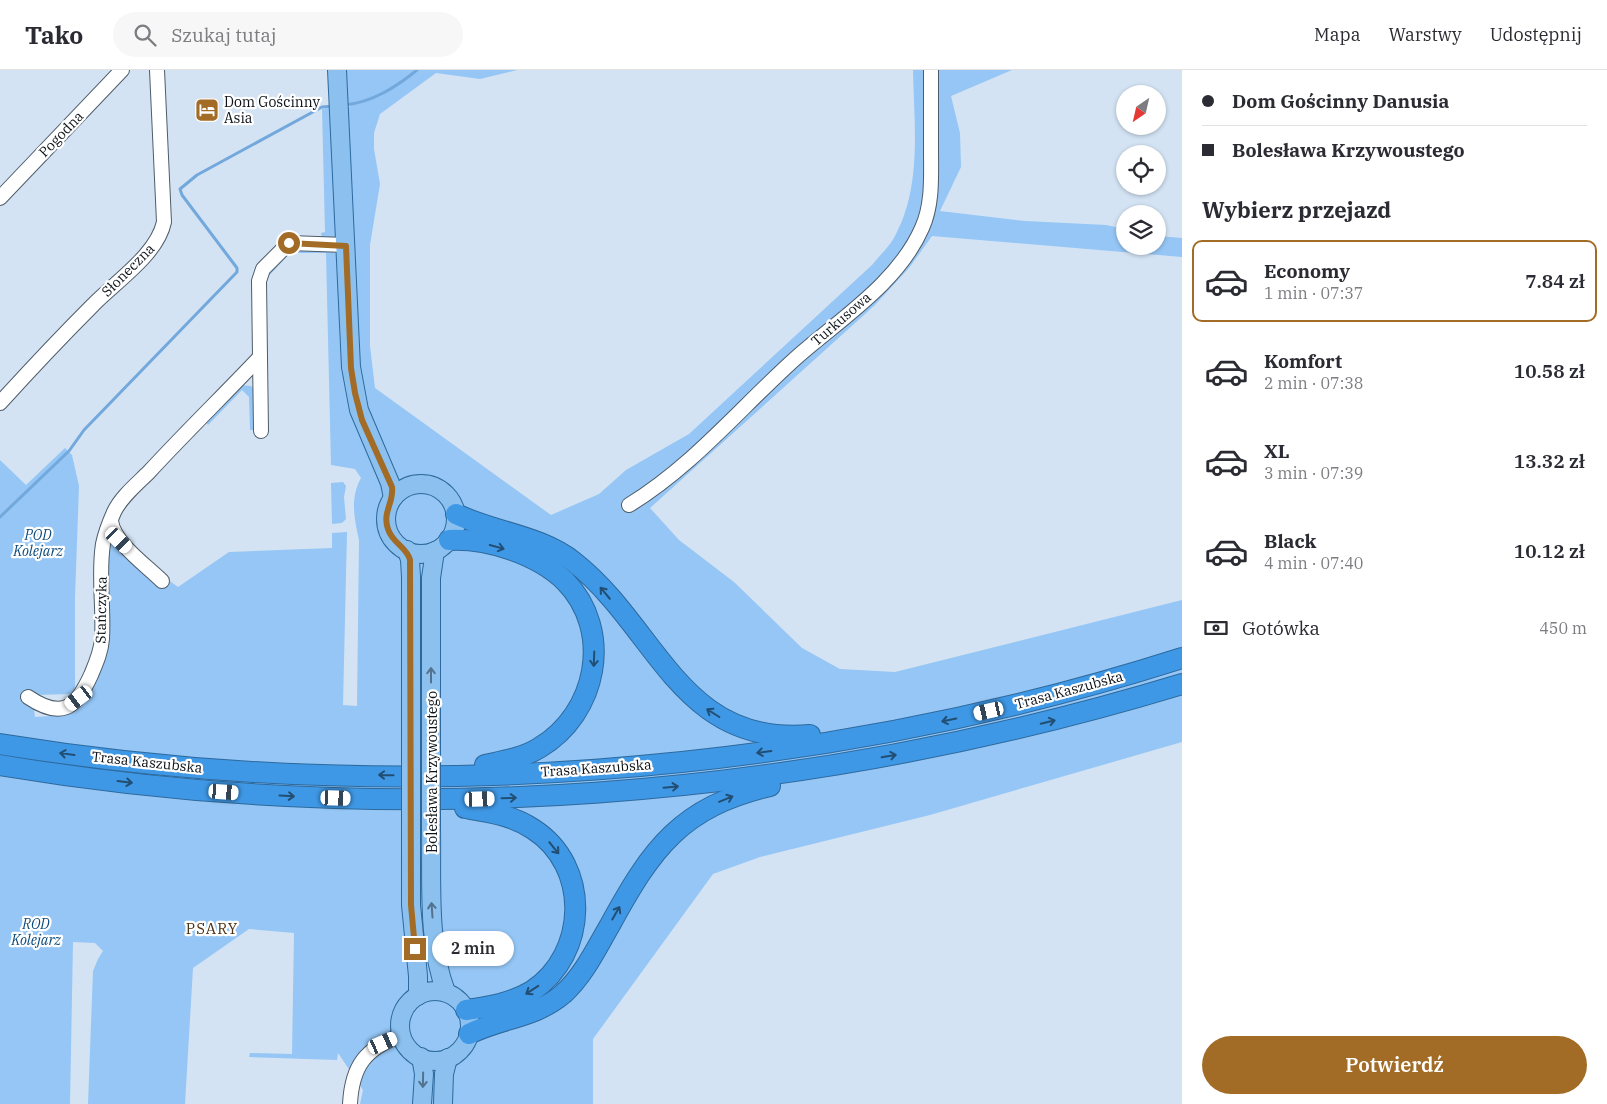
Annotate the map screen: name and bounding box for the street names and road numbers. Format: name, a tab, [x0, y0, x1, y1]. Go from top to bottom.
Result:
street label: Pogodna	[35, 107, 88, 161]
street label: Słoneczna	[98, 239, 159, 300]
street label: Turkusowa	[807, 288, 875, 350]
street label: Stańczyka	[91, 576, 111, 644]
street label: Trasa Kaszubska	[1013, 667, 1125, 713]
street label: Bolesława Krzywoustego	[423, 691, 441, 853]
street label: Trasa Kaszubska	[91, 747, 204, 777]
street label: Trasa Kaszubska	[540, 755, 652, 781]

